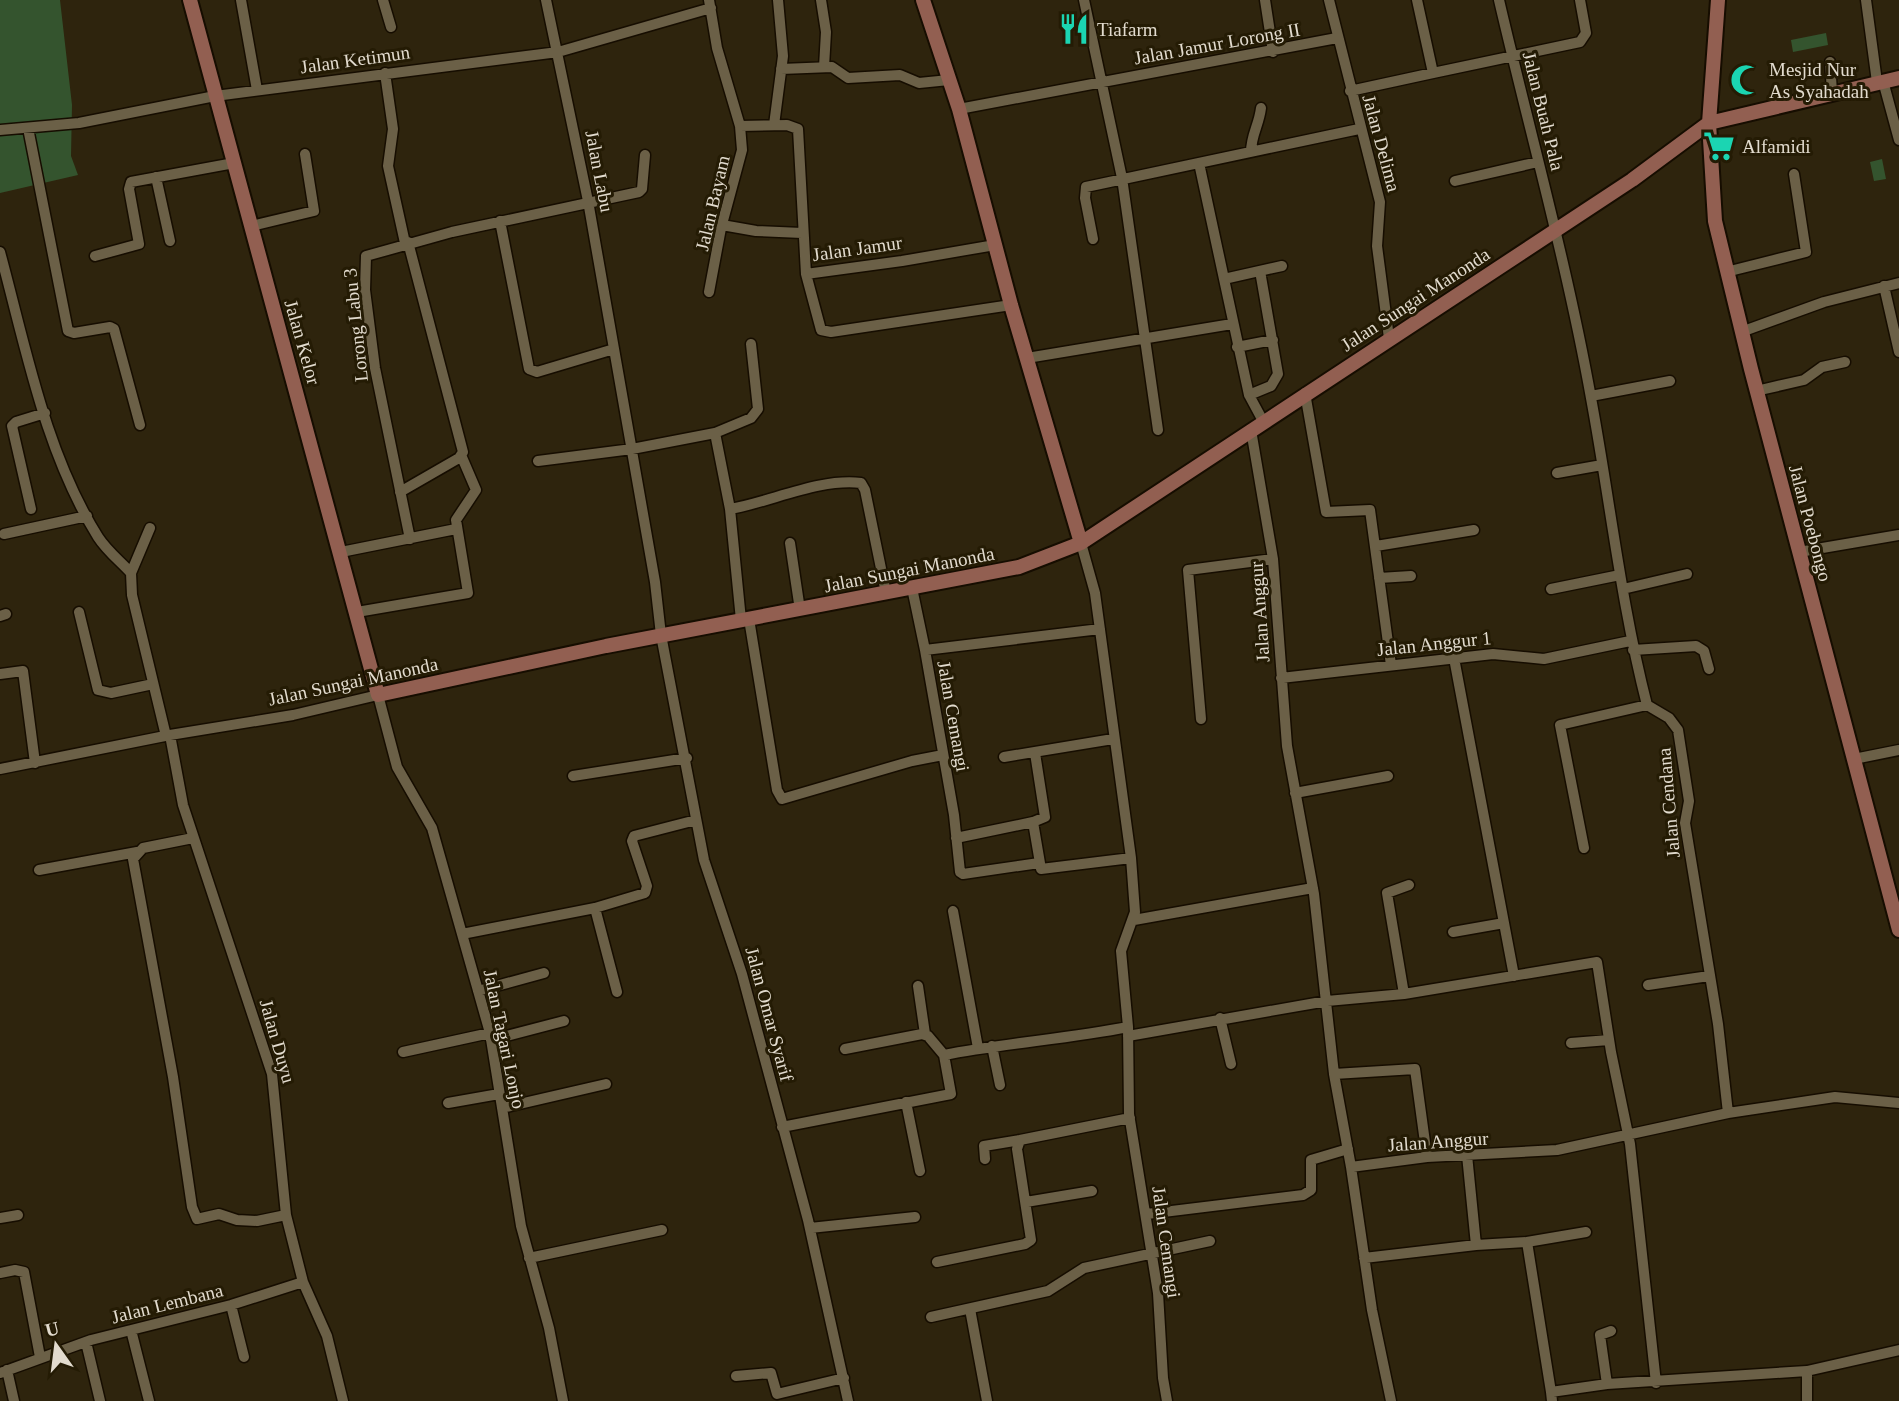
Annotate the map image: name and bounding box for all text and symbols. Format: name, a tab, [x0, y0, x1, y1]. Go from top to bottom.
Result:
restaurant icon: Tiafarm	[1057, 12, 1091, 46]
place label: Tiafarm	[1097, 19, 1158, 40]
street label: Jalan Jamur Lorong II	[1132, 19, 1302, 68]
street label: Jalan Ketimun	[299, 41, 412, 78]
street label: Jalan Buah Pala	[1519, 50, 1569, 173]
place label: Mesjid Nur As Syahadah	[1769, 59, 1869, 102]
mosque icon: Mesjid Nur As Syahadah	[1729, 63, 1763, 97]
street label: Jalan Delima	[1358, 92, 1405, 195]
street label: Jalan Labu	[581, 128, 618, 214]
supermarket icon: Alfamidi	[1702, 129, 1736, 163]
place label: Alfamidi	[1742, 136, 1811, 157]
street label: Jalan Bayam	[691, 153, 734, 253]
street label: Jalan Jamur	[811, 232, 904, 265]
street label: Jalan Sungai Manonda	[1337, 243, 1494, 355]
street label: Lorong Labu 3	[339, 267, 372, 383]
street label: Jalan Kelor	[280, 297, 325, 388]
street label: Jalan Poebongo	[1785, 463, 1836, 584]
street label: Jalan Sungai Manonda	[822, 543, 997, 596]
street label: Jalan Anggur	[1245, 560, 1273, 663]
street label: Jalan Anggur 1	[1376, 627, 1492, 660]
street label: Jalan Sungai Manonda	[266, 653, 440, 710]
street label: Jalan Cemangi	[933, 659, 974, 773]
street label: Jalan Cendana	[1653, 747, 1684, 859]
street label: Jalan Omar Syarif	[741, 945, 798, 1084]
street label: Jalan Tagari Lonjo	[479, 968, 530, 1111]
street label: Jalan Duyu	[256, 997, 300, 1086]
street label: Jalan Anggur	[1387, 1127, 1490, 1155]
street label: Jalan Cemangi	[1148, 1185, 1185, 1299]
street label: Jalan Lembana	[109, 1279, 226, 1328]
north arrow	[21, 1310, 91, 1380]
text: U	[43, 1317, 61, 1341]

